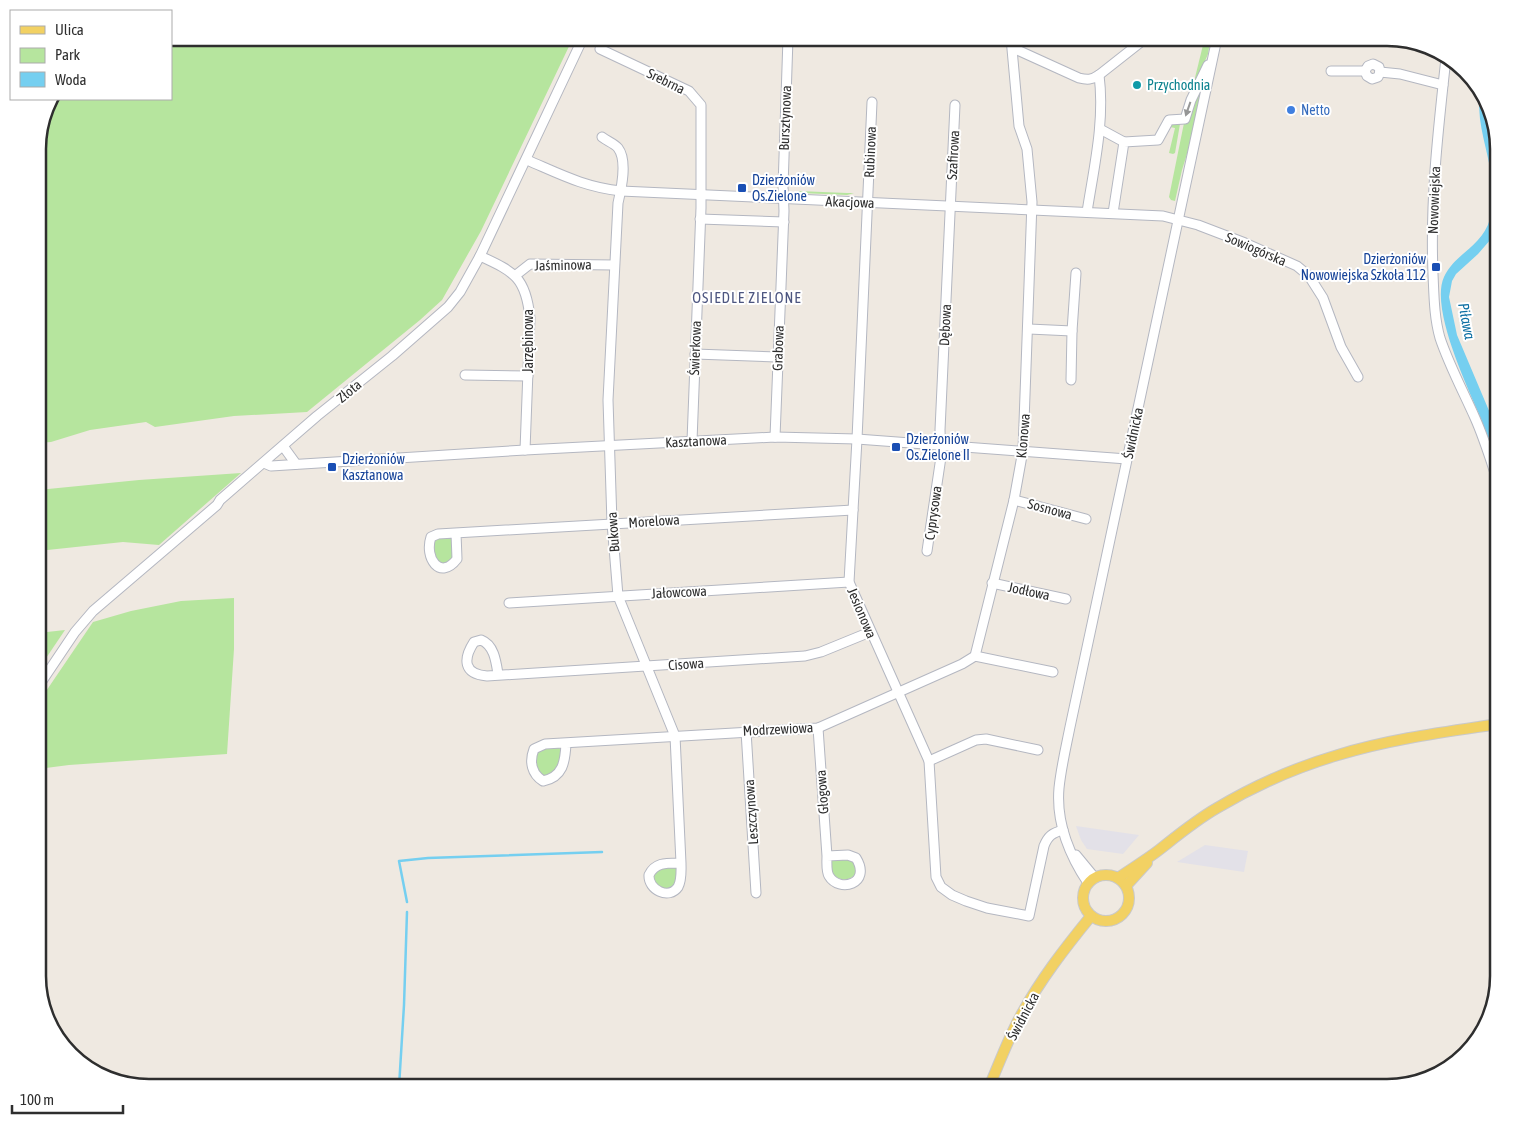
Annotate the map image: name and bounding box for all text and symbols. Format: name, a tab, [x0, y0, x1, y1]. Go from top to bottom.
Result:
legend	[10, 10, 172, 100]
text: Ulica	[55, 21, 84, 38]
text: Park	[55, 46, 80, 63]
street label: Srebrna	[644, 65, 688, 97]
text: Woda	[55, 71, 87, 88]
place label: Przychodnia	[1147, 77, 1210, 93]
marker: Przychodnia	[1131, 79, 1143, 91]
street label: Bursztynowa	[776, 85, 794, 151]
one-way arrow	[1184, 101, 1191, 116]
place label: Netto	[1301, 102, 1330, 118]
marker: Netto	[1285, 104, 1297, 116]
street label: Rubinowa	[861, 126, 879, 178]
street label: Szafirowa	[944, 130, 962, 180]
street label: Nowowiejska	[1425, 166, 1443, 234]
place label: Dzierżoniów Os.Zielone	[752, 172, 816, 204]
marker: Dzierżoniów Os.Zielone	[736, 182, 748, 194]
street label: Akacjowa	[825, 193, 875, 211]
street label: Sowiogórska	[1223, 229, 1289, 269]
place label: Dzierżoniów Nowowiejska Szkoła 112	[1301, 251, 1427, 283]
street label: Jaśminowa	[534, 257, 592, 273]
marker: Dzierżoniów Nowowiejska Szkoła 112	[1430, 261, 1442, 273]
district label: OSIEDLE ZIELONE	[692, 289, 802, 306]
water label: Piława	[1455, 301, 1479, 341]
street label: Dębowa	[936, 304, 954, 346]
street label: Jarzębinowa	[520, 309, 536, 373]
street label: Świerkowa	[686, 320, 704, 376]
street label: Grabowa	[769, 325, 787, 371]
street label: Złota	[333, 376, 365, 406]
street label: Świdnicka	[1120, 406, 1146, 460]
street label: Klonowa	[1013, 413, 1033, 459]
street label: Kasztanowa	[665, 431, 727, 451]
place label: Dzierżoniów Os.Zielone II	[906, 431, 970, 463]
marker: Dzierżoniów Os.Zielone II	[890, 441, 902, 453]
place label: Dzierżoniów Kasztanowa	[342, 451, 406, 483]
marker: Dzierżoniów Kasztanowa	[326, 461, 338, 473]
street label: Cyprysowa	[921, 485, 945, 541]
street label: Sosnowa	[1026, 495, 1074, 523]
street label: Bukowa	[604, 511, 622, 553]
street label: Morelowa	[628, 511, 680, 531]
street label: Jodłowa	[1007, 579, 1051, 603]
street label: Jałowcowa	[651, 583, 707, 601]
street label: Jesionowa	[844, 585, 880, 641]
street label: Cisowa	[668, 655, 704, 673]
street label: Modrzewiowa	[742, 719, 814, 739]
street label: Głogowa	[812, 769, 832, 815]
street label: Leszczynowa	[741, 779, 761, 845]
street label: Świdnicka	[1004, 989, 1042, 1043]
scale bar	[12, 1082, 124, 1114]
text: 100 m	[20, 1091, 54, 1108]

